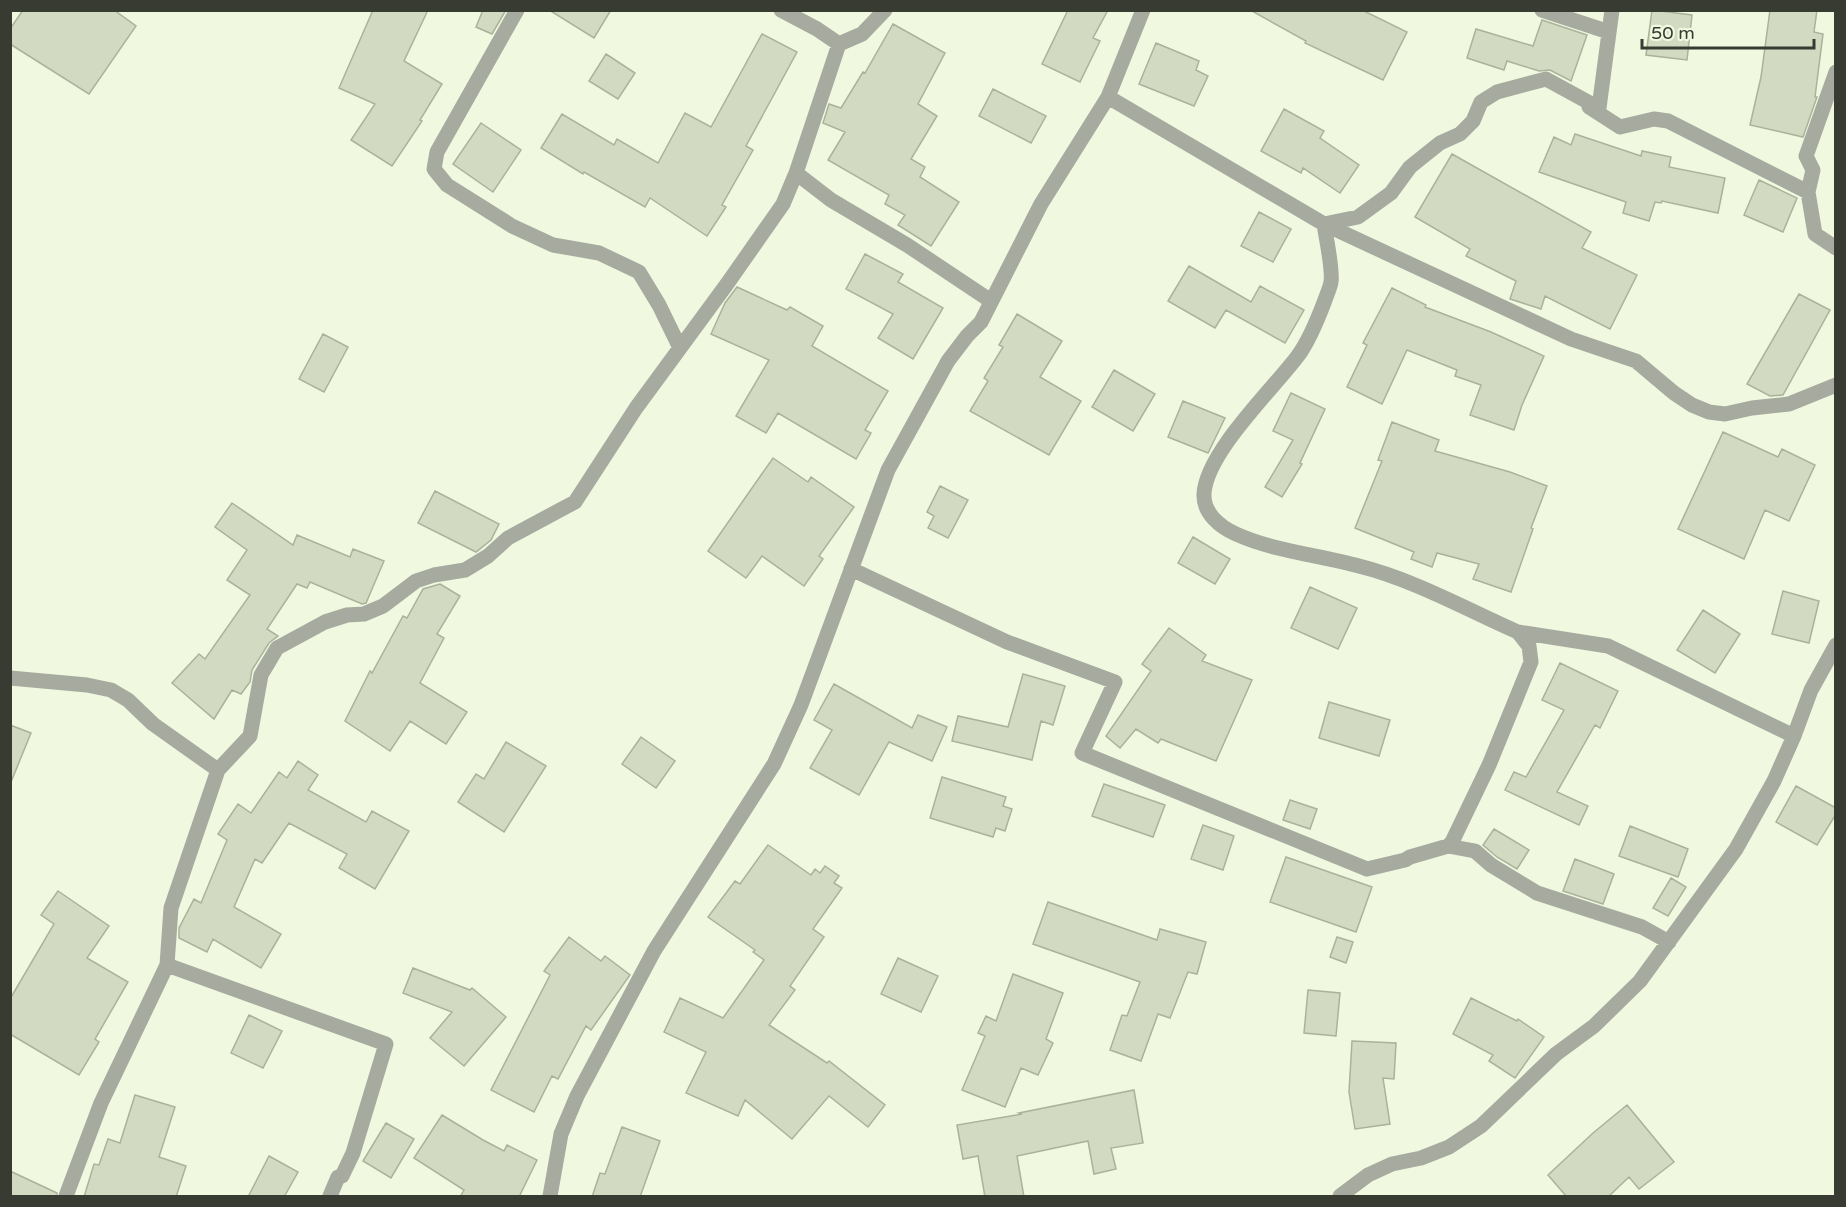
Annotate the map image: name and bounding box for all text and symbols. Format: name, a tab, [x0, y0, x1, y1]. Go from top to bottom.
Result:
scale bar	[1642, 12, 1814, 50]
text: 50 m	[1651, 22, 1695, 44]

